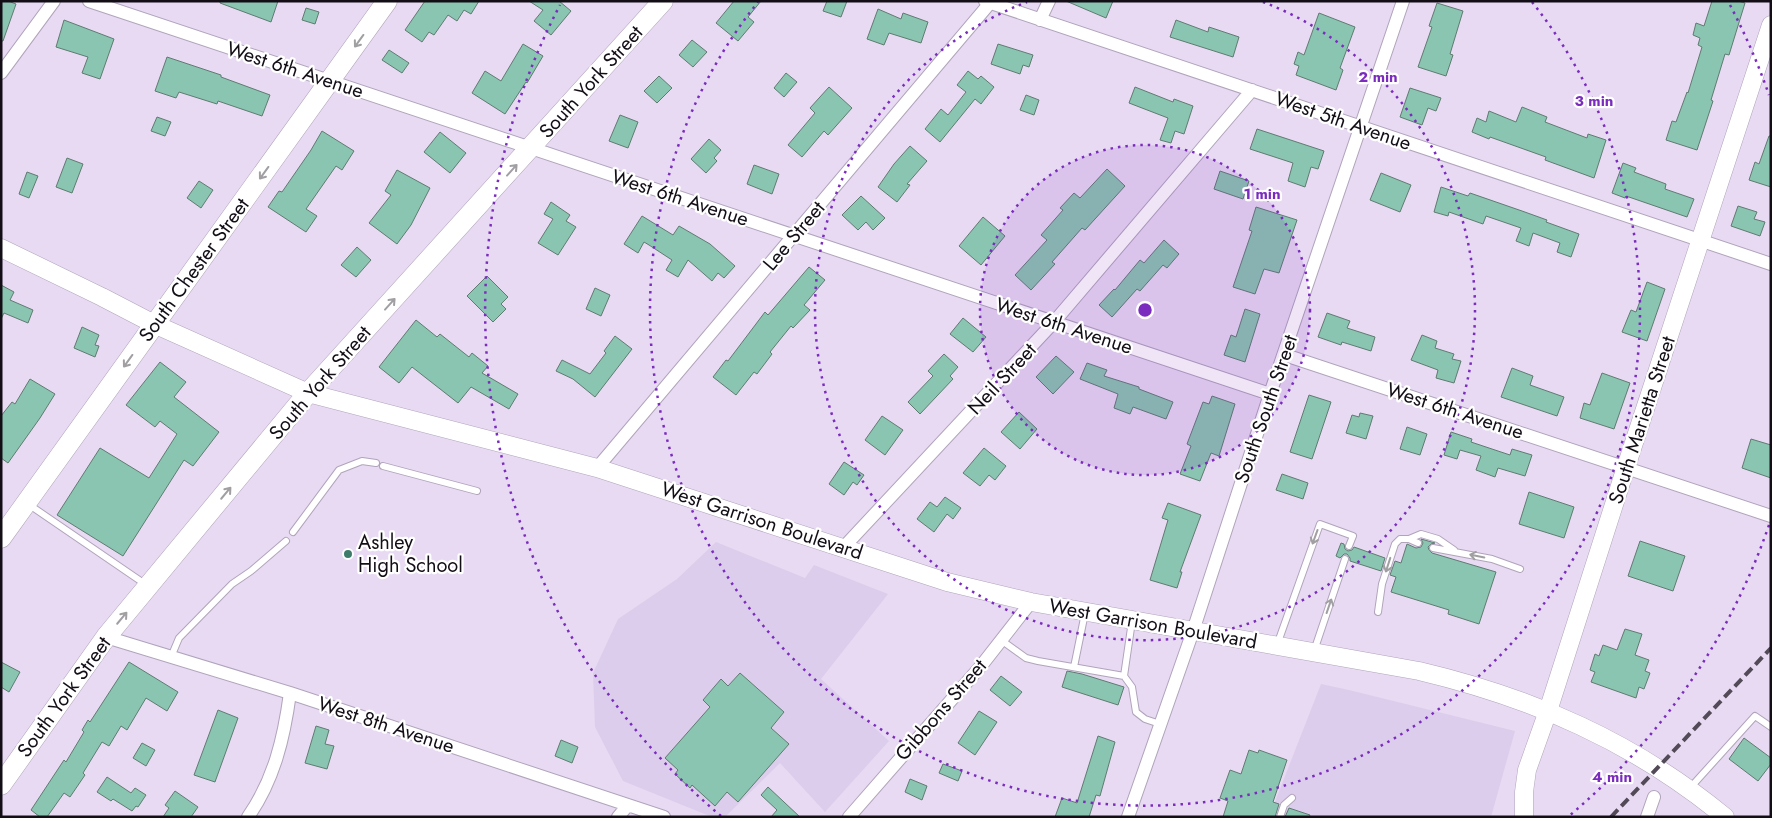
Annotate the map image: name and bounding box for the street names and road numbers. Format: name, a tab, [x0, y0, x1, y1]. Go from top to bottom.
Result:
street label: South York Street	[532, 19, 650, 145]
street label: West 6th Avenue	[223, 34, 367, 106]
street label: West 5th Avenue	[1271, 84, 1415, 158]
street label: West 6th Avenue	[608, 162, 752, 234]
street label: South Chester Street	[132, 192, 256, 348]
street label: Lee Street	[756, 195, 832, 277]
street label: West 6th Avenue	[992, 290, 1136, 362]
street label: South York Street	[262, 319, 378, 447]
street label: South South Street	[1227, 331, 1305, 487]
street label: South Marietta Street	[1601, 332, 1683, 508]
street label: Neil Street	[961, 336, 1043, 422]
street label: West 6th Avenue	[1383, 375, 1527, 447]
street label: West Garrison Boulevard	[657, 475, 867, 567]
street label: West Garrison Boulevard	[1047, 591, 1259, 657]
street label: South York Street	[10, 630, 118, 763]
street label: Gibbons Street	[888, 653, 994, 767]
street label: West 8th Avenue	[314, 689, 458, 761]

